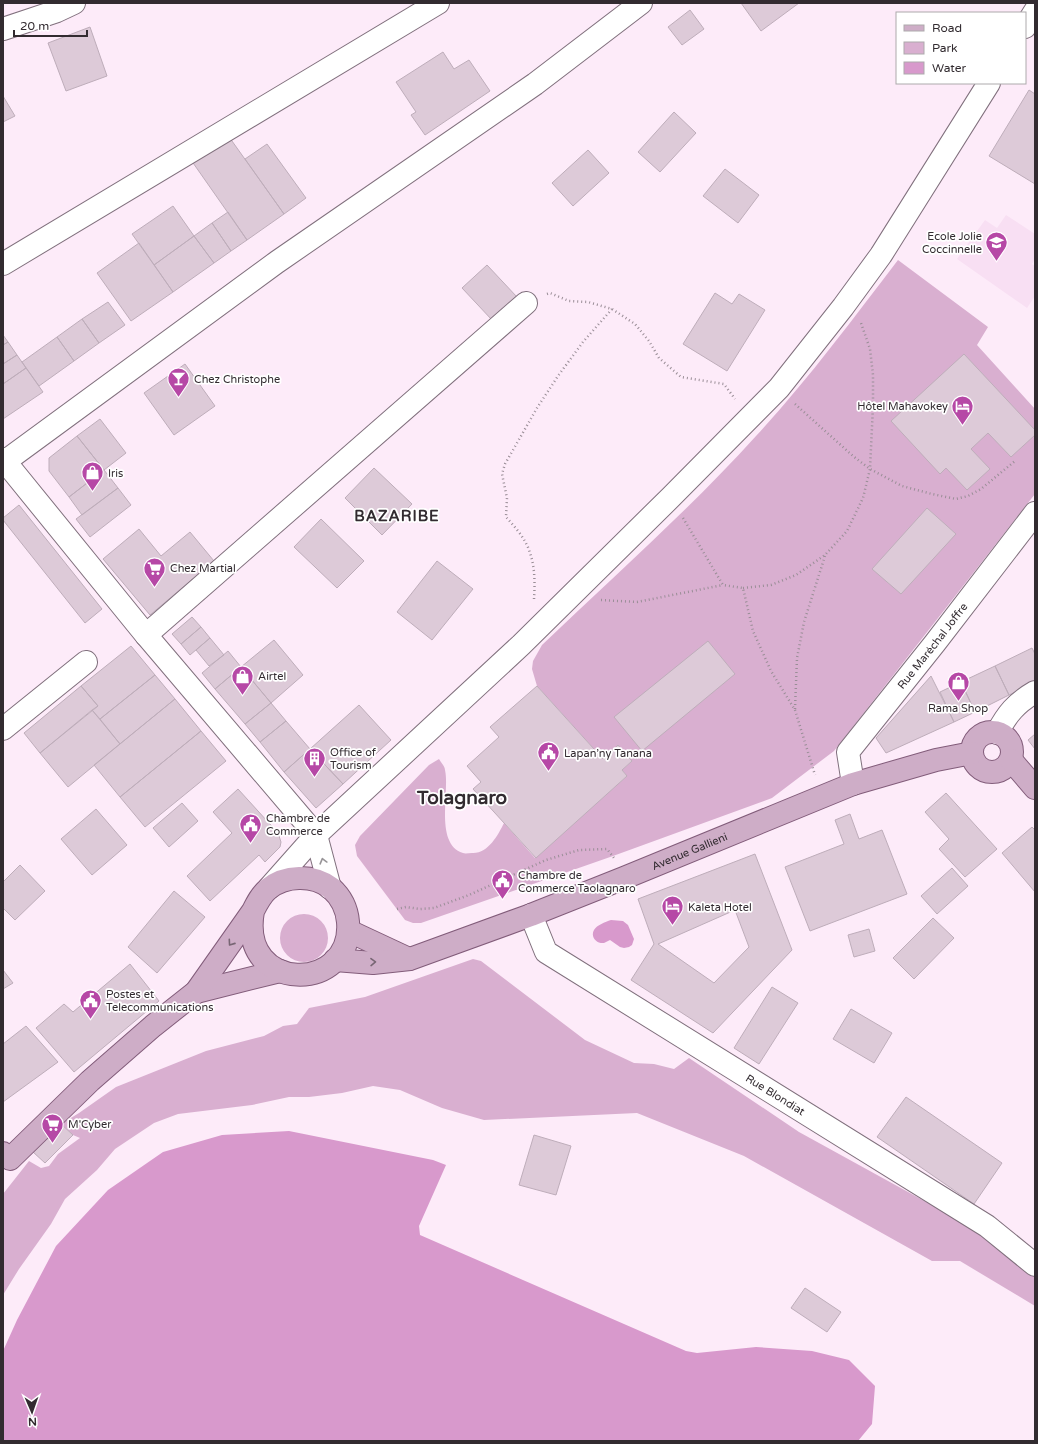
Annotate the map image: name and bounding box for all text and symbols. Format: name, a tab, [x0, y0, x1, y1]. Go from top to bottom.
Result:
scale bar	[14, 12, 87, 38]
legend	[896, 12, 1026, 84]
text: 20 m	[20, 19, 49, 33]
text: Road	[932, 21, 962, 35]
text: Park	[932, 41, 958, 55]
text: Water	[932, 61, 967, 75]
school or university icon: Ecole Jolie Coccinnelle	[984, 229, 1010, 262]
place label: Ecole Jolie Coccinnelle	[922, 230, 982, 256]
bar icon: Chez Christophe	[166, 366, 192, 399]
place label: Chez Christophe	[194, 373, 280, 386]
hotel icon: Hôtel Mahavokey	[950, 393, 976, 426]
place label: Hôtel Mahavokey	[857, 400, 948, 413]
shop icon: Iris	[80, 460, 106, 493]
place label: Iris	[108, 467, 123, 480]
district label: BAZARIBE	[354, 507, 440, 525]
supermarket icon: Chez Martial	[142, 555, 168, 588]
place label: Chez Martial	[170, 562, 236, 575]
street label: Rue Maréchal Joffre	[895, 600, 970, 692]
shop icon: Airtel	[230, 663, 256, 696]
shop icon: Rama Shop	[945, 669, 971, 702]
place label: Airtel	[258, 670, 286, 683]
place label: Rama Shop	[928, 702, 988, 715]
public building icon: Lapan’ny Tanana	[536, 740, 562, 773]
building icon: Office of Tourism	[301, 745, 327, 778]
place label: Office of Tourism	[330, 746, 377, 772]
place label: Lapan’ny Tanana	[564, 747, 652, 760]
district label: Tolagnaro	[416, 787, 507, 810]
public building icon: Chambre de Commerce	[237, 811, 263, 844]
place label: Chambre de Commerce	[266, 812, 330, 838]
street label: Avenue Gallieni	[650, 830, 730, 873]
one-way arrow	[319, 858, 328, 865]
public building icon: Chambre de Commerce Taolagnaro	[490, 868, 516, 901]
place label: Chambre de Commerce Taolagnaro	[518, 869, 636, 895]
hotel icon: Kaleta Hotel	[659, 894, 685, 927]
place label: Kaleta Hotel	[688, 901, 752, 914]
one-way arrow	[228, 939, 236, 946]
one-way arrow	[370, 958, 376, 966]
public building icon: Postes et Telecommunications	[78, 987, 104, 1020]
place label: Postes et Telecommunications	[106, 988, 214, 1014]
street label: Rue Blondiat	[743, 1072, 807, 1118]
supermarket icon: M'Cyber	[40, 1111, 66, 1144]
place label: M'Cyber	[68, 1118, 112, 1131]
north arrow	[12, 1392, 52, 1432]
text: N	[28, 1415, 37, 1428]

